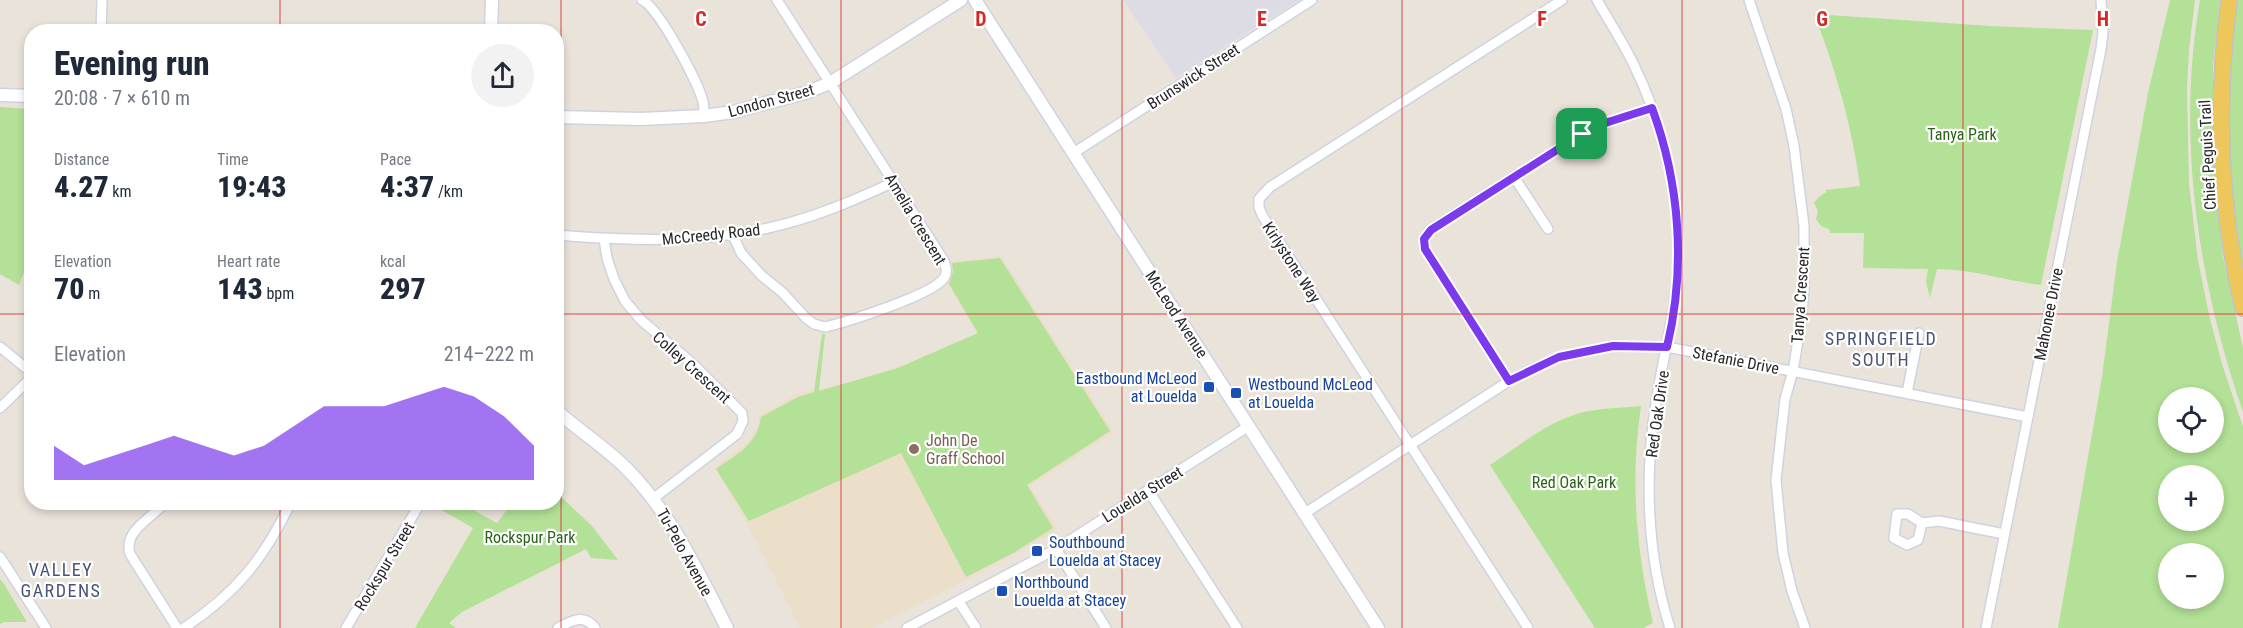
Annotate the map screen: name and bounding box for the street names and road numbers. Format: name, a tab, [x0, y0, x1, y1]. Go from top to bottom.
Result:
street label: Brunswick Street	[1144, 39, 1243, 113]
street label: London Street	[726, 80, 816, 121]
street label: Chief Peguis Trail	[2195, 99, 2220, 211]
street label: Amelia Crescent	[881, 170, 950, 269]
street label: Kirlystone Way	[1258, 218, 1325, 307]
street label: McCreedy Road	[661, 220, 761, 249]
street label: Tanya Crescent	[1788, 246, 1813, 344]
street label: Mahonee Drive	[2030, 266, 2067, 362]
street label: McLeod Avenue	[1141, 267, 1212, 362]
street label: Colley Crescent	[649, 327, 735, 407]
street label: Stefanie Drive	[1691, 343, 1781, 378]
street label: Red Oak Drive	[1642, 369, 1673, 459]
street label: Louelda Street	[1099, 462, 1186, 527]
street label: Tu-Pelo Avenue	[653, 505, 716, 599]
street label: Rockspur Street	[351, 518, 418, 614]

